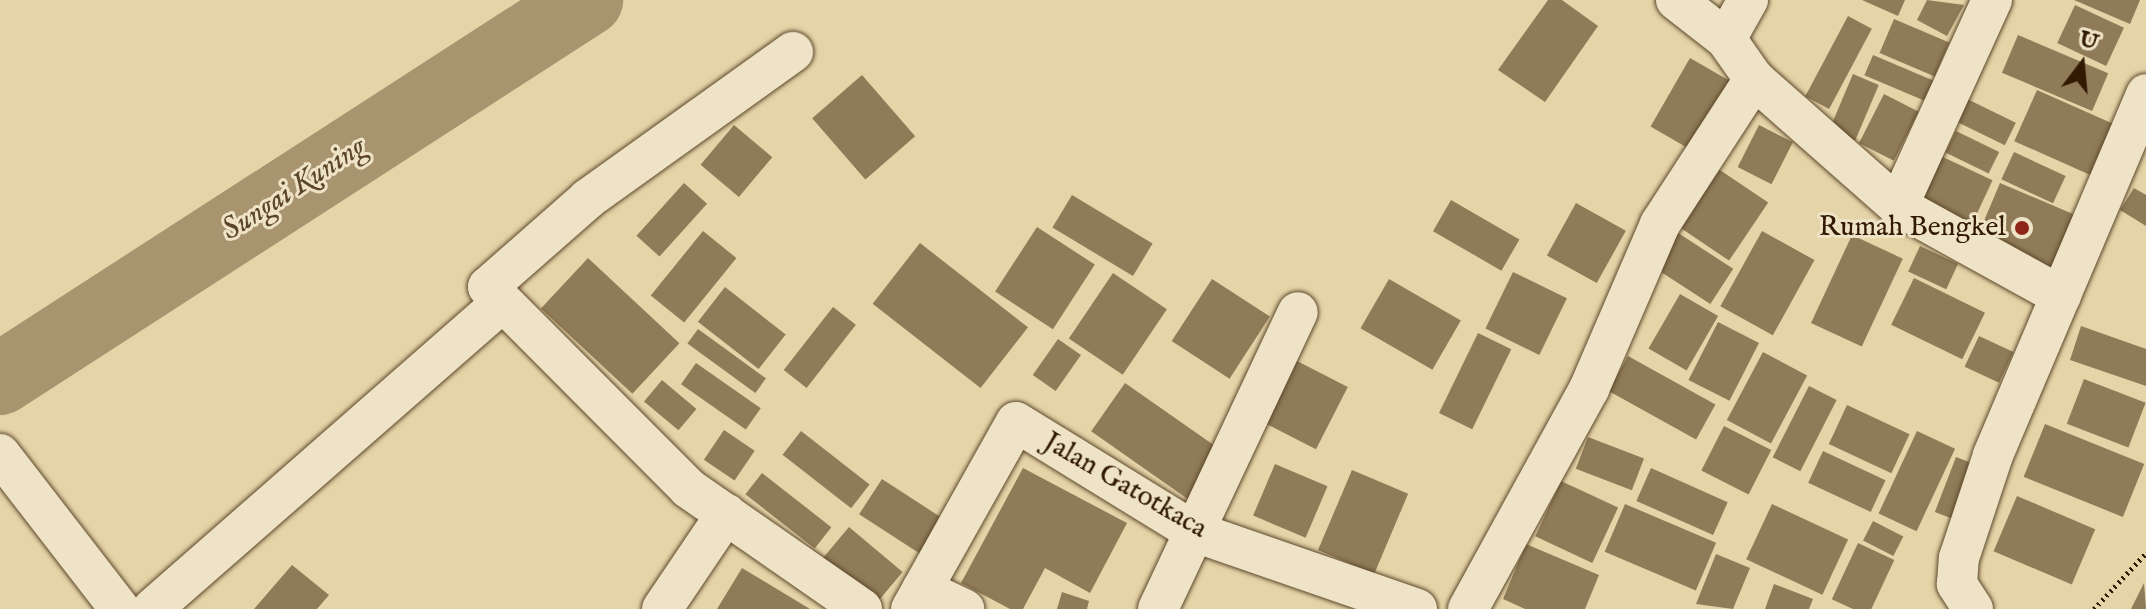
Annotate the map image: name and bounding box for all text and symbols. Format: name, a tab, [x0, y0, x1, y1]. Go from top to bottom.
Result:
north arrow	[2042, 24, 2122, 104]
text: U	[2076, 25, 2101, 57]
water label: Sungai Kuning	[215, 129, 373, 249]
place label: Rumah Bengkel	[1819, 211, 2006, 245]
marker: Rumah Bengkel	[2013, 219, 2031, 237]
street label: Jalan Gatotkaca	[1037, 426, 1213, 546]

